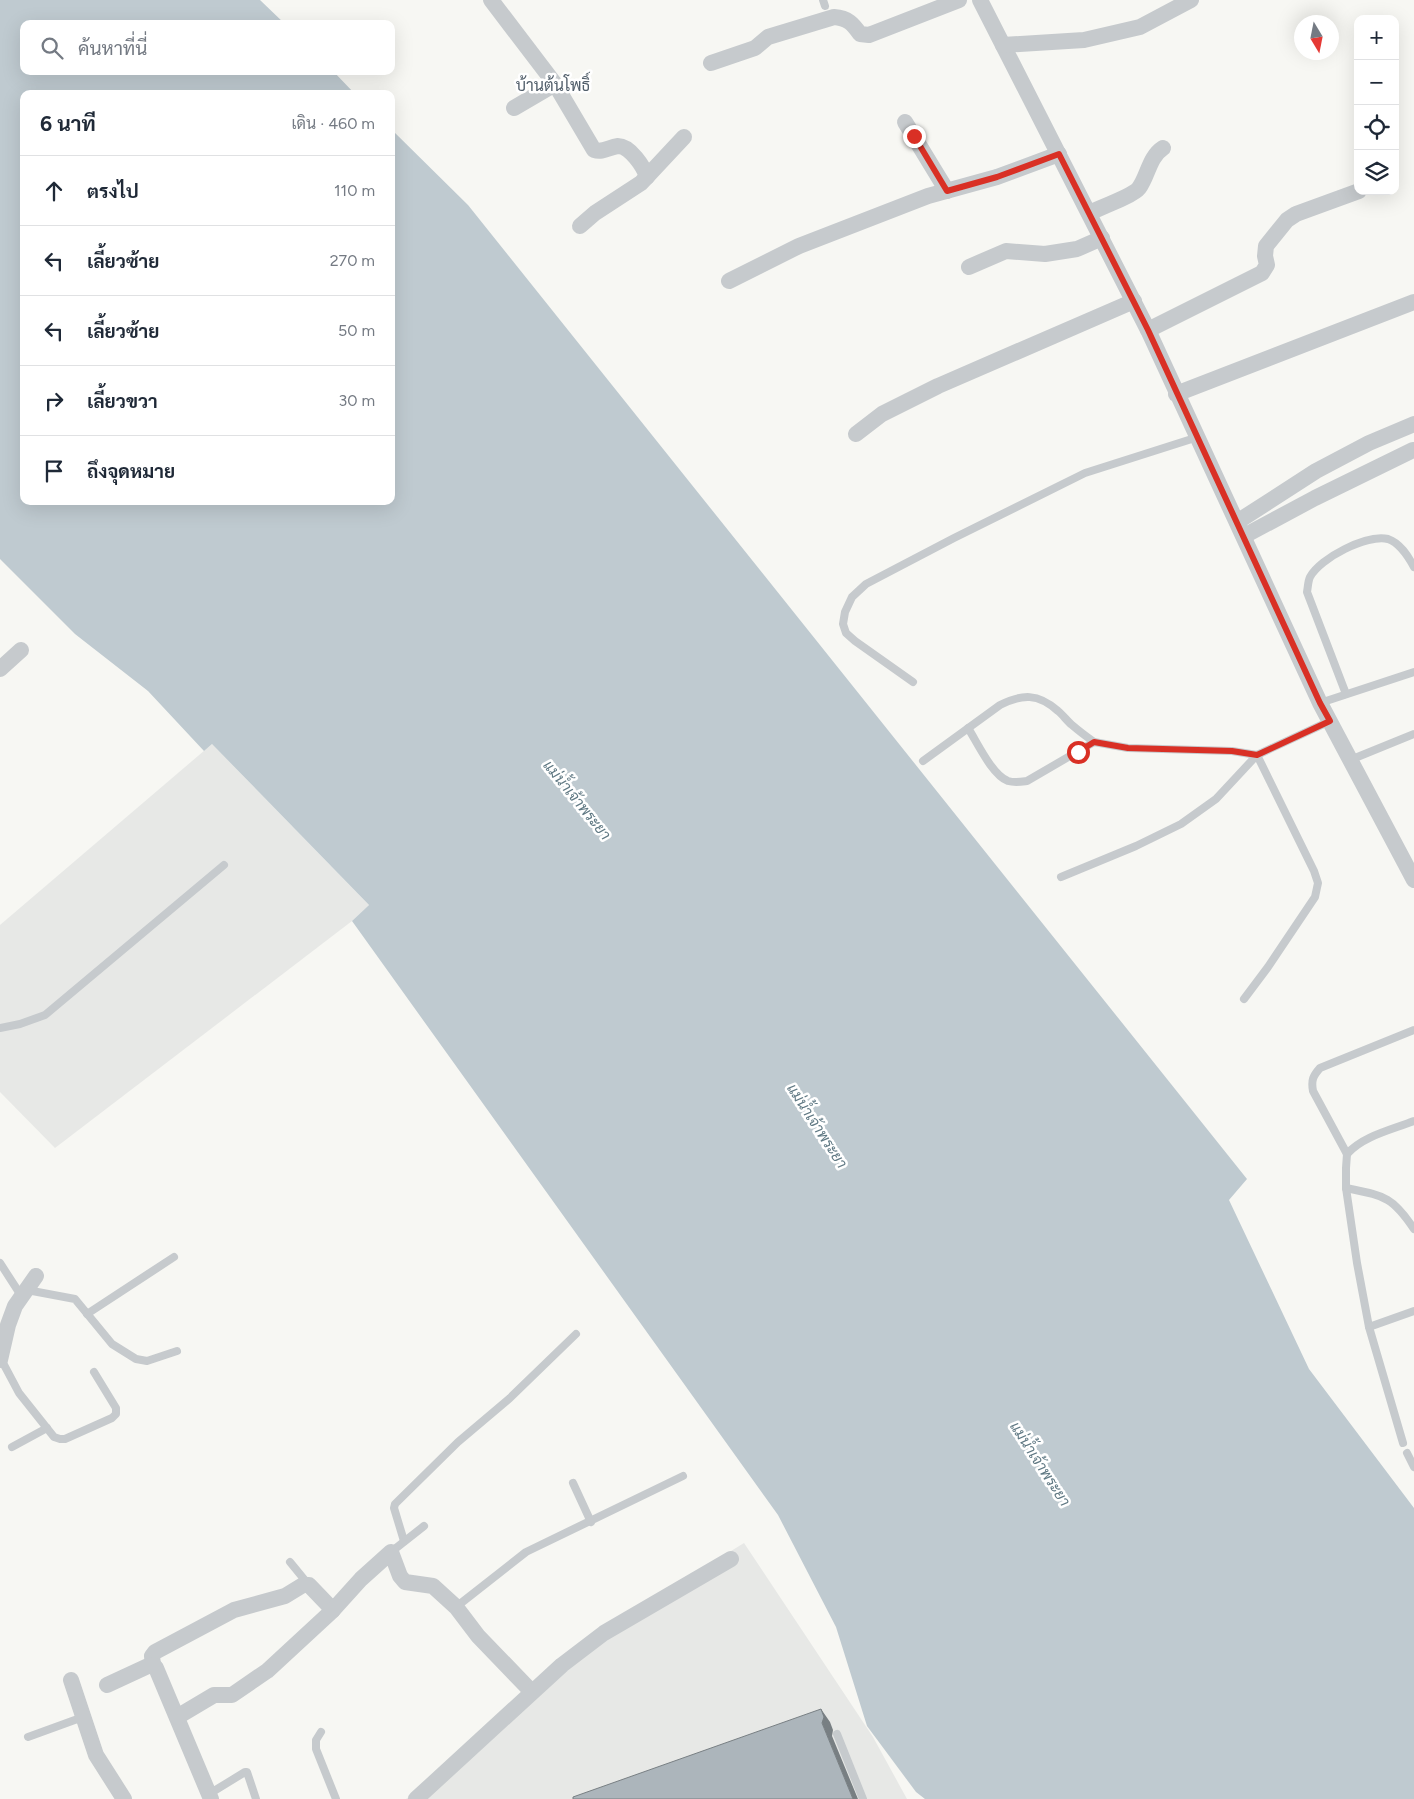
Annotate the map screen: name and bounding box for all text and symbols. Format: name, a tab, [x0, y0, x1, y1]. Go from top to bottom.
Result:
north arrow	[1294, 15, 1339, 60]
map controls	[1354, 15, 1399, 195]
button: +	[1354, 15, 1399, 60]
search box	[20, 20, 395, 75]
icon: search	[38, 34, 66, 62]
text: ค้นหาที่นี่	[78, 37, 147, 60]
button: −	[1354, 60, 1399, 105]
district label: บ้านต้นโพธิ์	[516, 71, 591, 95]
button: locate	[1354, 105, 1399, 150]
text: 6 นาที	[40, 111, 96, 136]
text: เดิน · 460 m	[292, 114, 375, 133]
route end	[903, 125, 926, 148]
button: layers	[1354, 150, 1399, 195]
icon: ahead	[40, 177, 68, 205]
text: ตรงไป	[87, 180, 139, 203]
text: 110 m	[334, 181, 375, 200]
icon: left	[40, 247, 68, 275]
text: เลี้ยวซ้าย	[87, 250, 159, 273]
text: 270 m	[330, 251, 375, 270]
icon: left	[40, 317, 68, 345]
text: เลี้ยวซ้าย	[87, 320, 159, 343]
text: 50 m	[338, 321, 375, 340]
icon: right	[40, 387, 68, 415]
text: เลี้ยวขวา	[87, 390, 158, 413]
text: 30 m	[338, 391, 375, 410]
icon: arrive	[40, 457, 68, 485]
text: ถึงจุดหมาย	[87, 460, 175, 483]
route start	[1067, 741, 1090, 764]
water label: แม่น้ำเจ้าพระยา	[540, 754, 618, 843]
water label: แม่น้ำเจ้าพระยา	[783, 1078, 854, 1172]
water label: แม่น้ำเจ้าพระยา	[1006, 1416, 1077, 1510]

